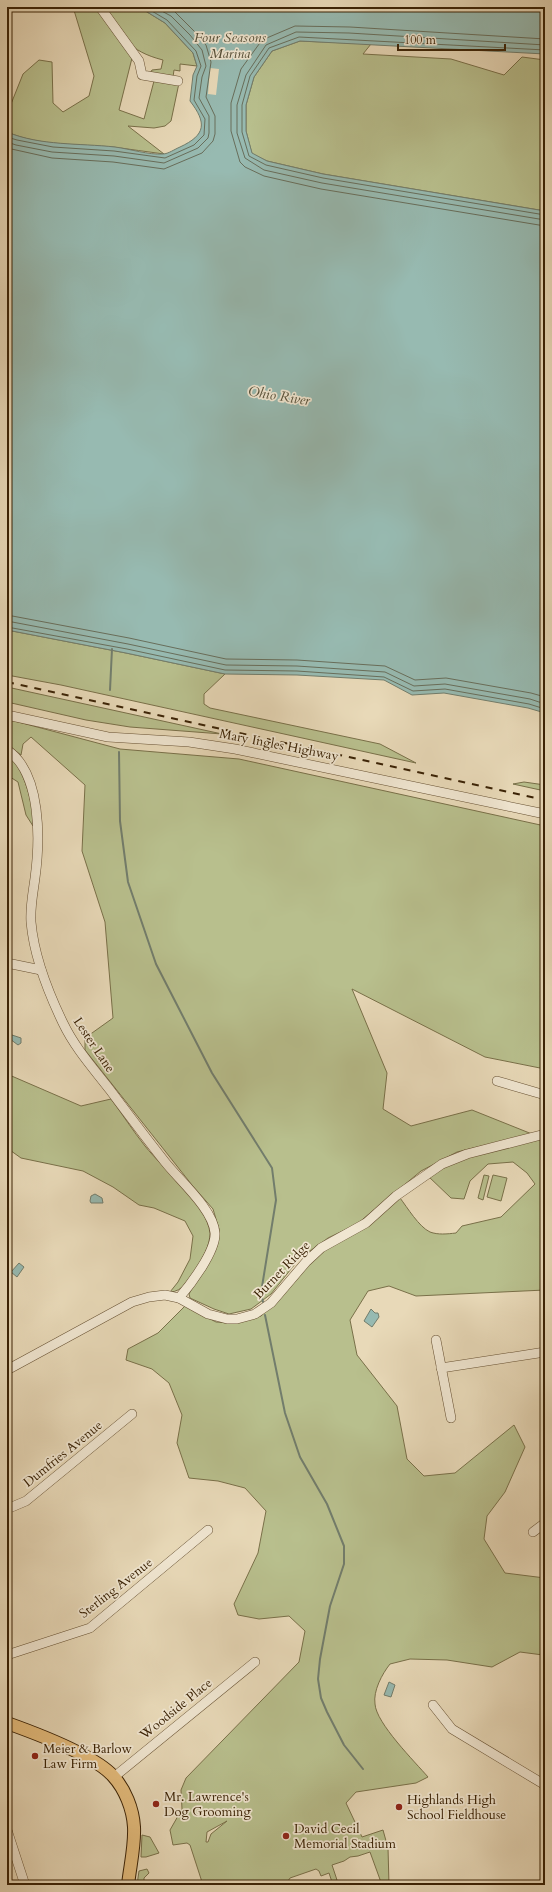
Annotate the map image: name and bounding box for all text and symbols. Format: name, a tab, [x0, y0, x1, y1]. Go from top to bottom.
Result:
scale bar	[398, 26, 505, 52]
water label: Four Seasons Marina	[194, 28, 266, 63]
text: 100 m	[404, 32, 437, 48]
water label: Ohio River	[247, 382, 312, 410]
street label: Mary Ingles Highway	[218, 725, 340, 765]
street label: Lester Lane	[69, 1014, 119, 1076]
street label: Burnet Ridge	[250, 1237, 314, 1303]
street label: Dumfries Avenue	[20, 1416, 106, 1492]
street label: Sterling Avenue	[76, 1554, 157, 1622]
street label: Woodside Place	[135, 1674, 216, 1744]
place label: Meier & Barlow Law Firm	[43, 1740, 133, 1773]
marker: Meier & Barlow Law Firm	[30, 1751, 40, 1761]
place label: Mr. Lawrence's Dog Grooming	[164, 1788, 251, 1821]
place label: Highlands High School Fieldhouse	[407, 1791, 506, 1824]
marker: Mr. Lawrence's Dog Grooming	[151, 1799, 161, 1809]
marker: Highlands High School Fieldhouse	[394, 1802, 404, 1812]
place label: David Cecil Memorial Stadium	[294, 1820, 396, 1853]
marker: David Cecil Memorial Stadium	[281, 1831, 291, 1841]

